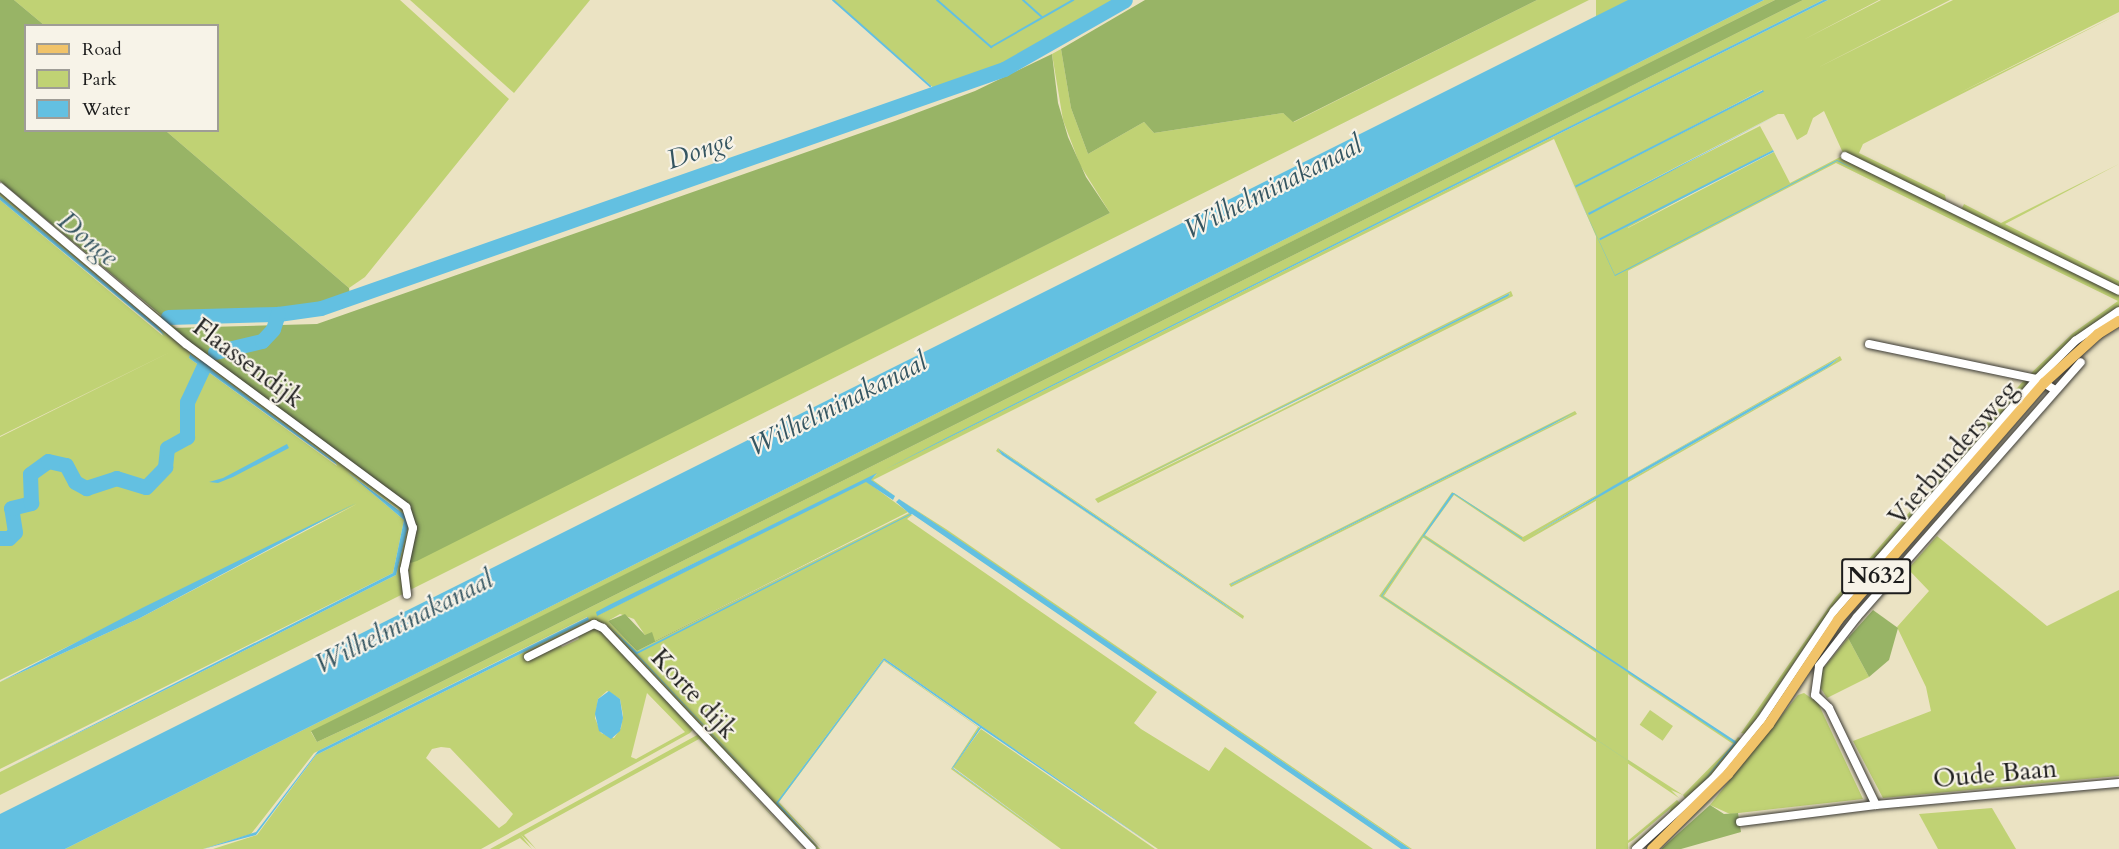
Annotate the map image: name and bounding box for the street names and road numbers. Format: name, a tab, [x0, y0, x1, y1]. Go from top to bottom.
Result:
street label: Flaassendijk	[187, 311, 309, 415]
street label: Vierbundersweg	[1882, 374, 2024, 532]
road number: N632	[1840, 555, 1912, 597]
street label: Korte dijk	[644, 642, 744, 746]
street label: Oude Baan	[1932, 753, 2058, 795]

